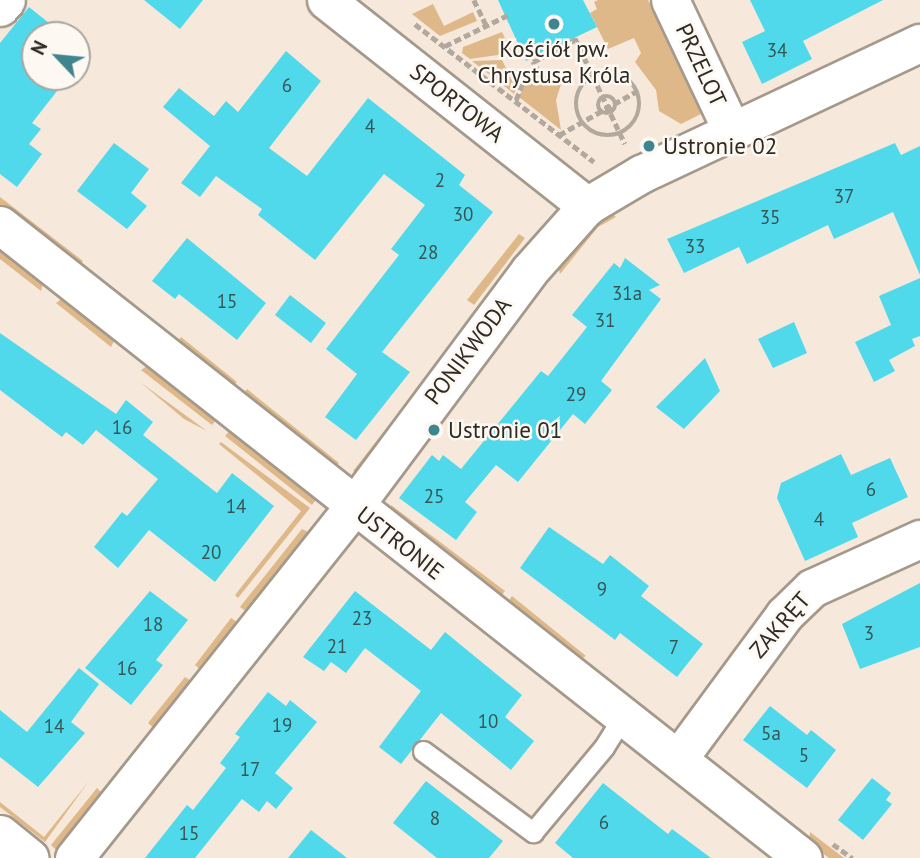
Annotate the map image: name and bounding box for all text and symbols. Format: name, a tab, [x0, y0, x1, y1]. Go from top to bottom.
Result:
marker: Kościół pw. Chrystusa Króla	[546, 16, 562, 32]
street label: PRZELOT	[670, 19, 732, 111]
north arrow	[21, 21, 91, 91]
place label: Kościół pw. Chrystusa Króla	[477, 35, 631, 89]
text: N	[25, 37, 52, 59]
house number: 34	[767, 40, 787, 62]
street label: SPORTOWA	[405, 58, 509, 148]
house number: 6	[282, 75, 292, 97]
house number: 4	[365, 116, 375, 138]
place label: Ustronie 02	[663, 132, 777, 160]
marker: Ustronie 02	[641, 138, 657, 154]
house number: 2	[435, 170, 445, 192]
house number: 37	[834, 186, 854, 208]
house number: 30	[453, 204, 473, 226]
house number: 35	[760, 207, 780, 229]
house number: 33	[685, 236, 705, 258]
house number: 28	[418, 242, 438, 264]
house number: 31a	[612, 283, 642, 305]
house number: 15	[217, 291, 237, 313]
street label: PONIKWODA	[419, 292, 517, 410]
house number: 31	[595, 310, 615, 332]
house number: 29	[566, 384, 586, 406]
place label: Ustronie 01	[448, 416, 562, 444]
house number: 16	[112, 417, 132, 439]
marker: Ustronie 01	[426, 422, 442, 438]
house number: 6	[866, 479, 876, 501]
house number: 25	[424, 486, 444, 508]
house number: 14	[226, 496, 246, 518]
street label: USTRONIE	[351, 500, 449, 586]
house number: 4	[814, 509, 824, 531]
house number: 20	[201, 542, 221, 564]
house number: 9	[597, 579, 607, 601]
street label: ZAKRĘT	[744, 586, 816, 664]
house number: 23	[352, 608, 372, 630]
house number: 18	[143, 614, 163, 636]
house number: 3	[864, 623, 874, 645]
house number: 21	[327, 636, 347, 658]
house number: 7	[669, 637, 679, 659]
house number: 16	[117, 658, 137, 680]
house number: 10	[478, 711, 498, 733]
house number: 19	[272, 715, 292, 737]
house number: 14	[44, 716, 64, 738]
house number: 5a	[761, 723, 781, 745]
house number: 5	[799, 745, 809, 767]
house number: 17	[240, 759, 260, 781]
house number: 8	[430, 808, 440, 830]
house number: 6	[599, 812, 609, 834]
house number: 15	[179, 823, 199, 845]

